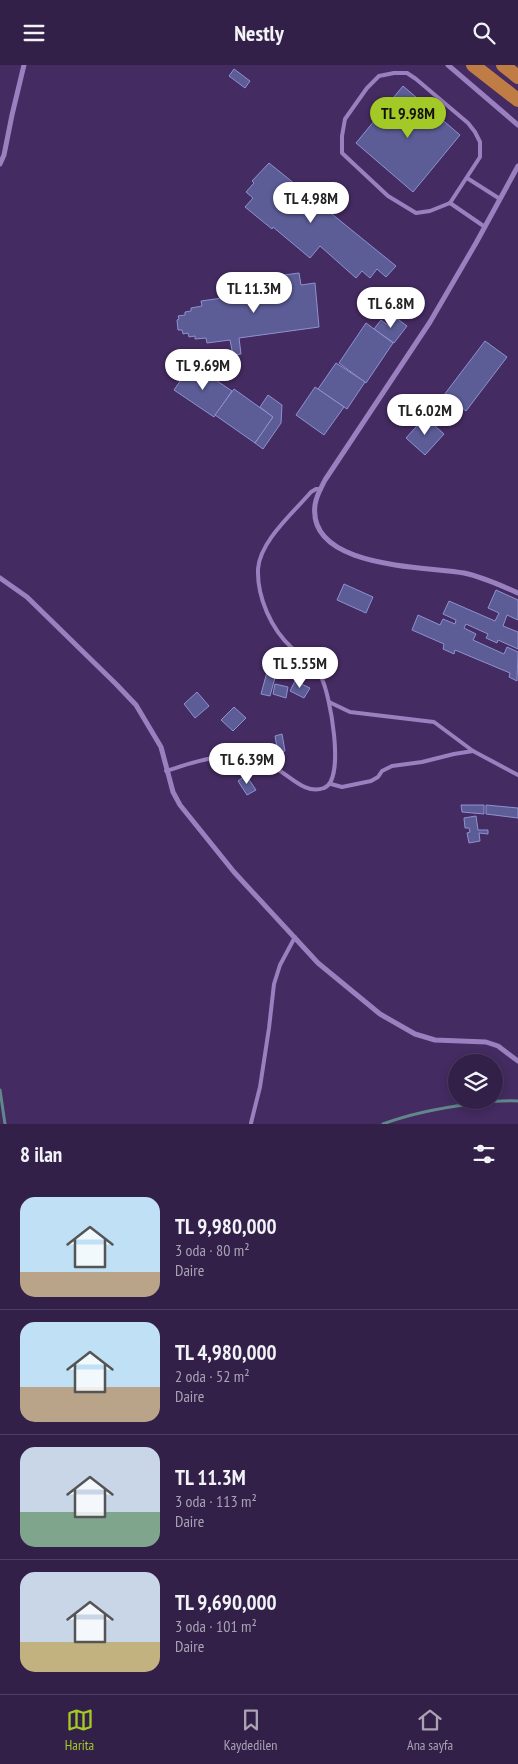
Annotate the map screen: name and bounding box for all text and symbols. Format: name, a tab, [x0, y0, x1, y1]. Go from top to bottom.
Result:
icon: menu	[20, 19, 48, 47]
text: Nestly	[234, 19, 284, 47]
icon: search	[470, 19, 498, 47]
pin: TL 9.98M	[356, 97, 460, 139]
text: TL 9.98M	[381, 103, 435, 123]
pin: TL 4.98M	[259, 181, 363, 224]
text: TL 4.98M	[284, 188, 338, 208]
pin: TL 11.3M	[202, 271, 306, 314]
text: TL 11.3M	[227, 278, 281, 298]
pin: TL 6.8M	[345, 287, 437, 329]
text: TL 6.8M	[368, 293, 414, 313]
pin: TL 9.69M	[151, 349, 255, 391]
text: TL 9.69M	[176, 355, 230, 375]
pin: TL 6.02M	[373, 393, 477, 436]
text: TL 6.02M	[398, 400, 452, 420]
pin: TL 5.55M	[248, 647, 352, 689]
text: TL 5.55M	[273, 653, 327, 673]
pin: TL 6.39M	[195, 743, 299, 785]
text: TL 6.39M	[220, 749, 274, 769]
map controls	[448, 1054, 503, 1109]
button: layers	[448, 1054, 503, 1109]
icon: filters	[470, 1140, 498, 1168]
text: 8 ilan	[20, 1141, 62, 1168]
text: TL 9,980,000	[175, 1213, 277, 1240]
icon: home	[60, 1217, 120, 1277]
text: 3 oda · 80 m²	[175, 1240, 250, 1260]
text: Daire	[175, 1260, 204, 1280]
text: TL 4,980,000	[175, 1339, 277, 1366]
icon: home	[60, 1342, 120, 1402]
text: 2 oda · 52 m²	[175, 1366, 250, 1386]
text: Daire	[175, 1386, 204, 1406]
text: TL 11.3M	[175, 1464, 246, 1491]
icon: home	[60, 1467, 120, 1527]
text: 3 oda · 113 m²	[175, 1491, 257, 1511]
text: Daire	[175, 1511, 204, 1531]
text: TL 9,690,000	[175, 1589, 277, 1616]
icon: home	[60, 1592, 120, 1652]
text: 3 oda · 101 m²	[175, 1616, 257, 1636]
text: Daire	[175, 1636, 204, 1656]
tab: Harita	[65, 1706, 94, 1754]
tab: Kaydedilen	[224, 1706, 277, 1754]
tab: Ana sayfa	[407, 1706, 453, 1754]

